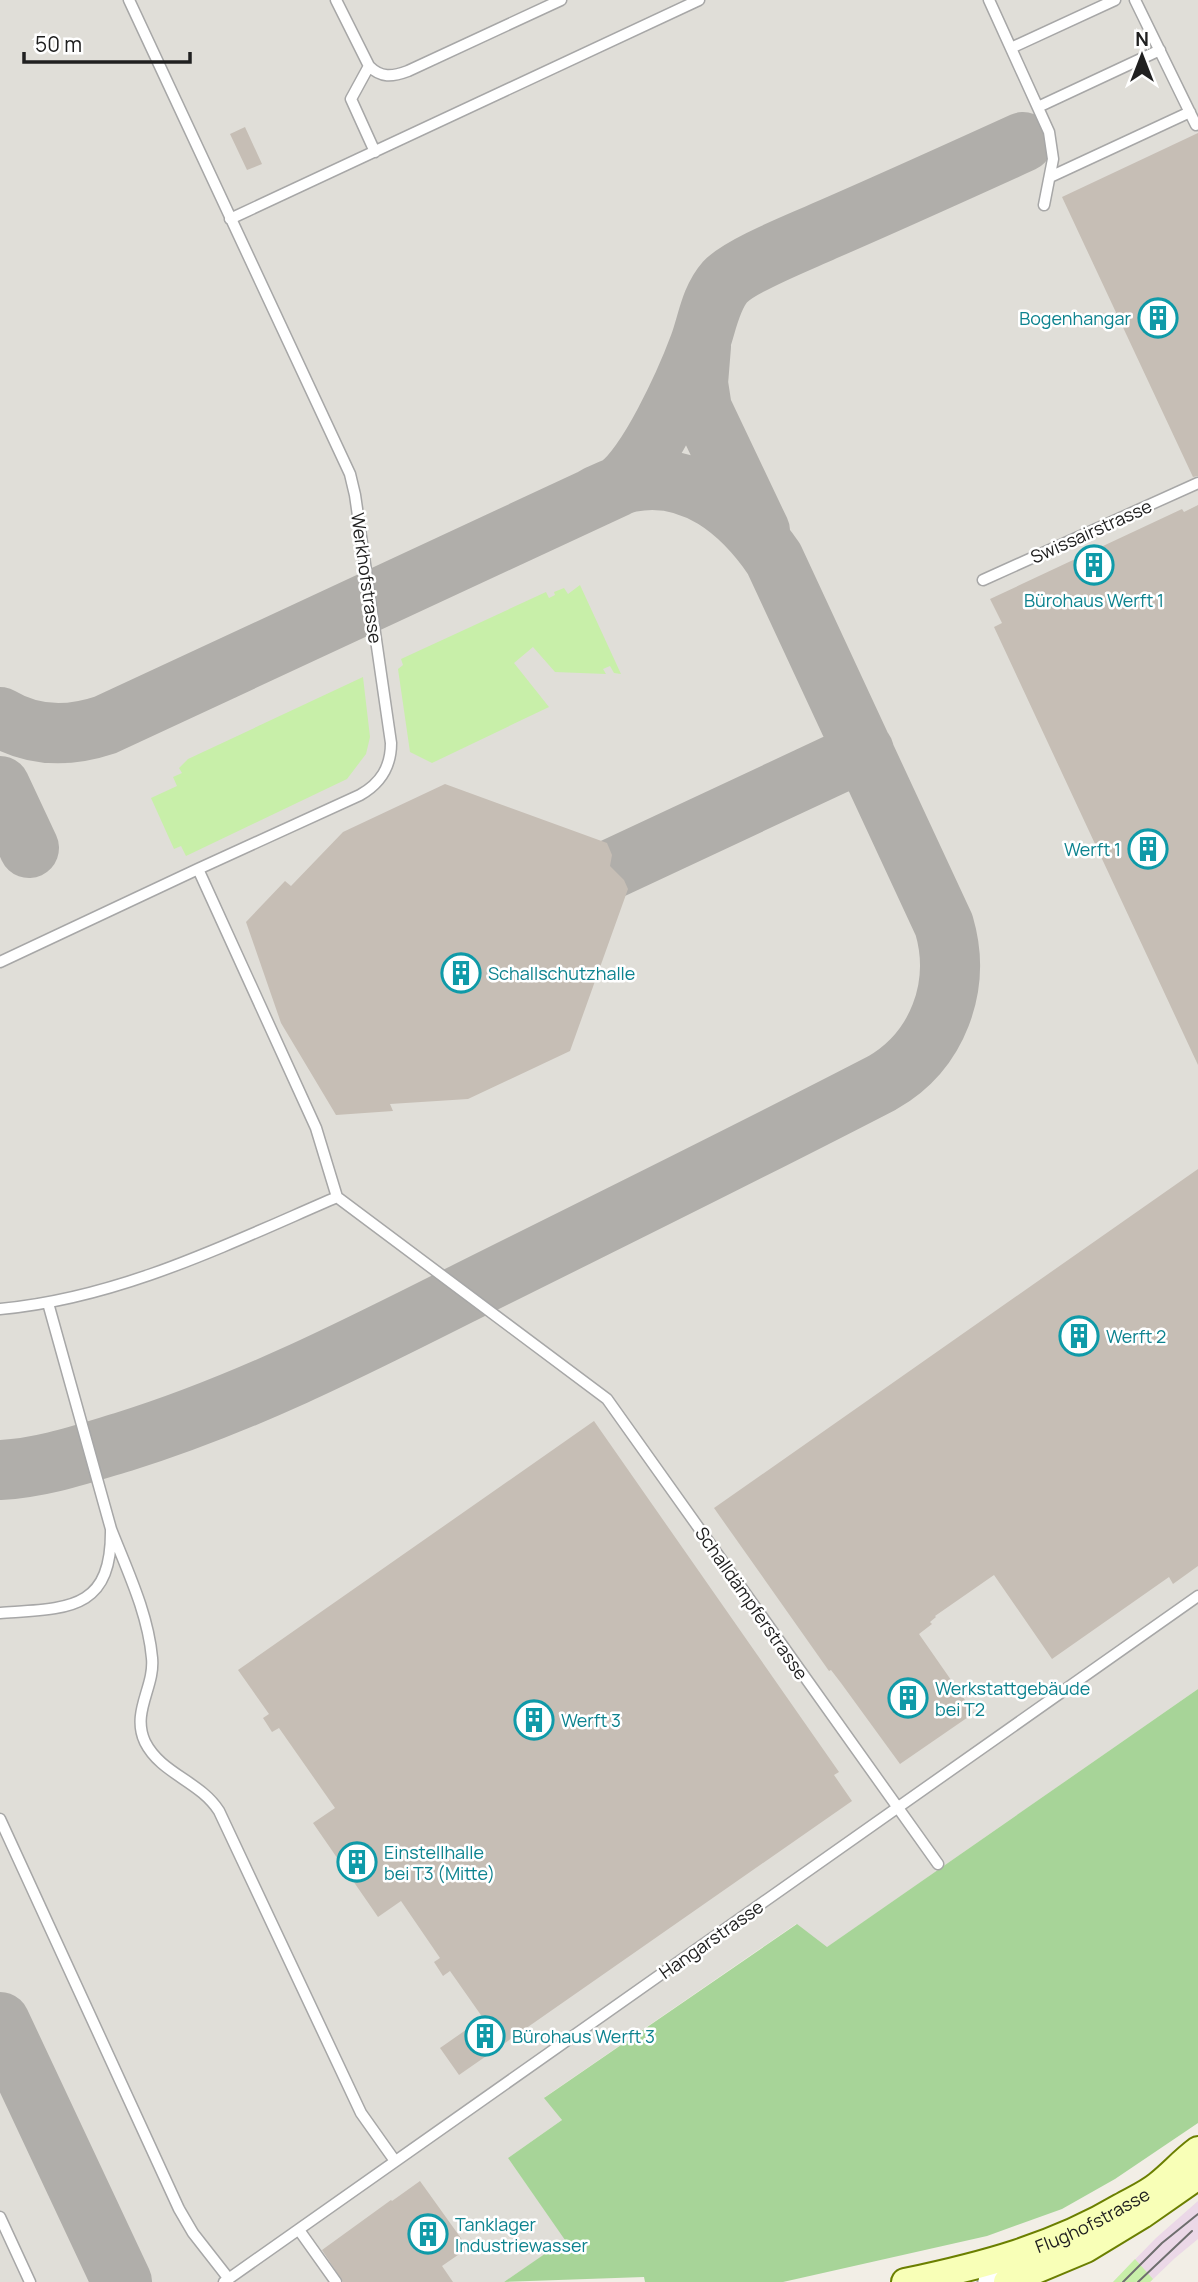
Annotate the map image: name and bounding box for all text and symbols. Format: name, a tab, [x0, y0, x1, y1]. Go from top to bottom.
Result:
scale bar	[24, 21, 191, 65]
north arrow	[1107, 21, 1177, 91]
text: N	[1135, 26, 1149, 52]
text: 50 m	[35, 30, 82, 58]
building icon: Bogenhangar	[1137, 297, 1179, 339]
place label: Bogenhangar	[1019, 306, 1132, 330]
street label: Swissairstrasse	[1026, 493, 1156, 569]
street label: Werkhofstrasse	[346, 511, 388, 645]
building icon: Bürohaus Werft 1	[1073, 544, 1115, 586]
place label: Bürohaus Werft 1	[1024, 588, 1164, 612]
building icon: Werft 1	[1127, 828, 1169, 870]
place label: Werft 1	[1064, 837, 1121, 861]
building icon: Schallschutzhalle	[440, 952, 482, 994]
place label: Schallschutzhalle	[488, 961, 635, 985]
building icon: Werft 2	[1058, 1315, 1100, 1357]
place label: Werft 2	[1106, 1324, 1166, 1348]
street label: Schalldämpferstrasse	[690, 1522, 814, 1684]
place label: Werkstattgebäude bei T2	[935, 1676, 1090, 1721]
building icon: Werkstattgebäude bei T2	[887, 1677, 929, 1719]
building icon: Werft 3	[513, 1699, 555, 1741]
place label: Werft 3	[561, 1708, 621, 1732]
place label: Einstellhalle bei T3 (Mitte)	[384, 1840, 495, 1885]
building icon: Einstellhalle bei T3 (Mitte)	[336, 1841, 378, 1883]
street label: Hangarstrasse	[654, 1894, 768, 1984]
building icon: Bürohaus Werft 3	[464, 2015, 506, 2057]
place label: Bürohaus Werft 3	[512, 2024, 655, 2048]
street label: Flughofstrasse	[1032, 2182, 1154, 2258]
place label: Tanklager Industriewasser	[455, 2212, 588, 2257]
building icon: Tanklager Industriewasser	[407, 2213, 449, 2255]

